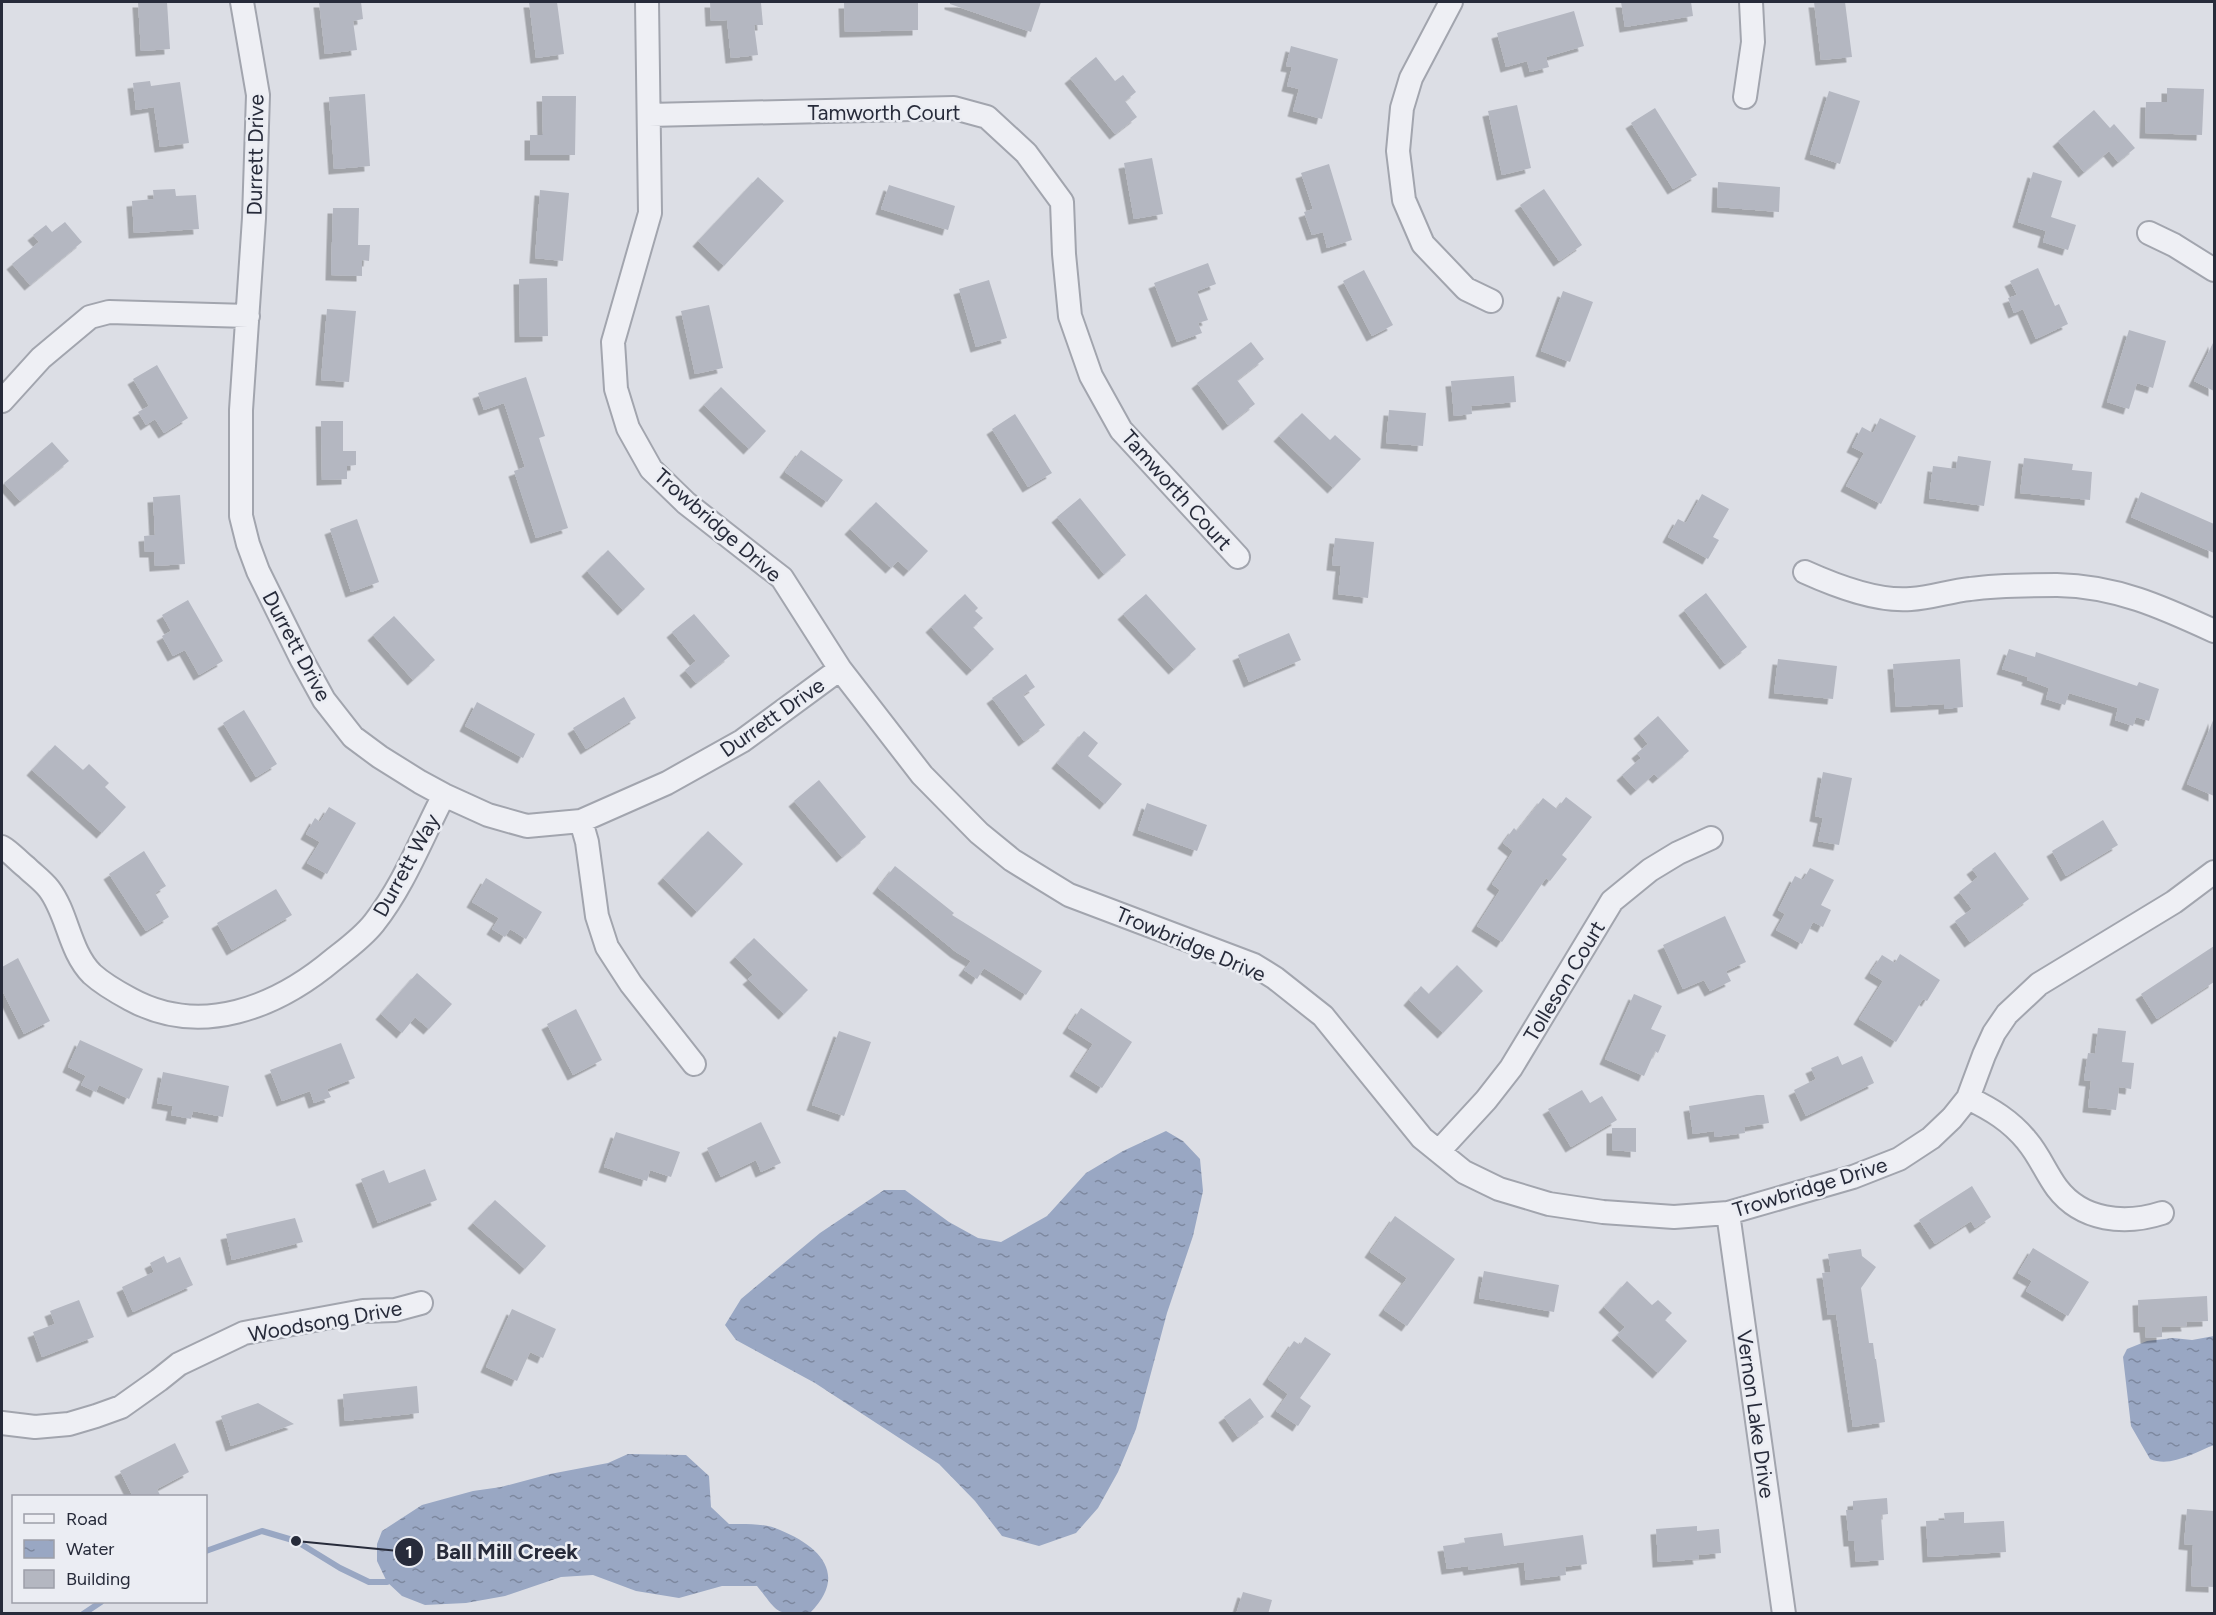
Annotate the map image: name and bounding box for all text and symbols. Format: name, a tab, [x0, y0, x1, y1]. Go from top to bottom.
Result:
street label: Durrett Drive	[241, 94, 269, 216]
street label: Tamworth Court	[807, 100, 961, 125]
street label: Tamworth Court	[1116, 425, 1238, 555]
street label: Trowbridge Drive	[649, 463, 787, 587]
street label: Durrett Drive	[257, 587, 337, 705]
street label: Durrett Drive	[715, 672, 829, 762]
street label: Durrett Way	[367, 809, 445, 921]
street label: Trowbridge Drive	[1112, 901, 1270, 987]
street label: Tolleson Court	[1518, 916, 1610, 1046]
street label: Trowbridge Drive	[1730, 1152, 1890, 1222]
street label: Woodsong Drive	[246, 1295, 404, 1347]
street label: Vernon Lake Drive	[1732, 1328, 1780, 1500]
legend	[12, 1495, 207, 1603]
text: Road	[66, 1508, 107, 1530]
callout: Ball Mill Creek	[394, 1532, 590, 1572]
text: Water	[66, 1538, 114, 1560]
text: Ball Mill Creek	[436, 1538, 578, 1565]
text: 1	[405, 1541, 413, 1563]
text: Building	[66, 1568, 131, 1590]

